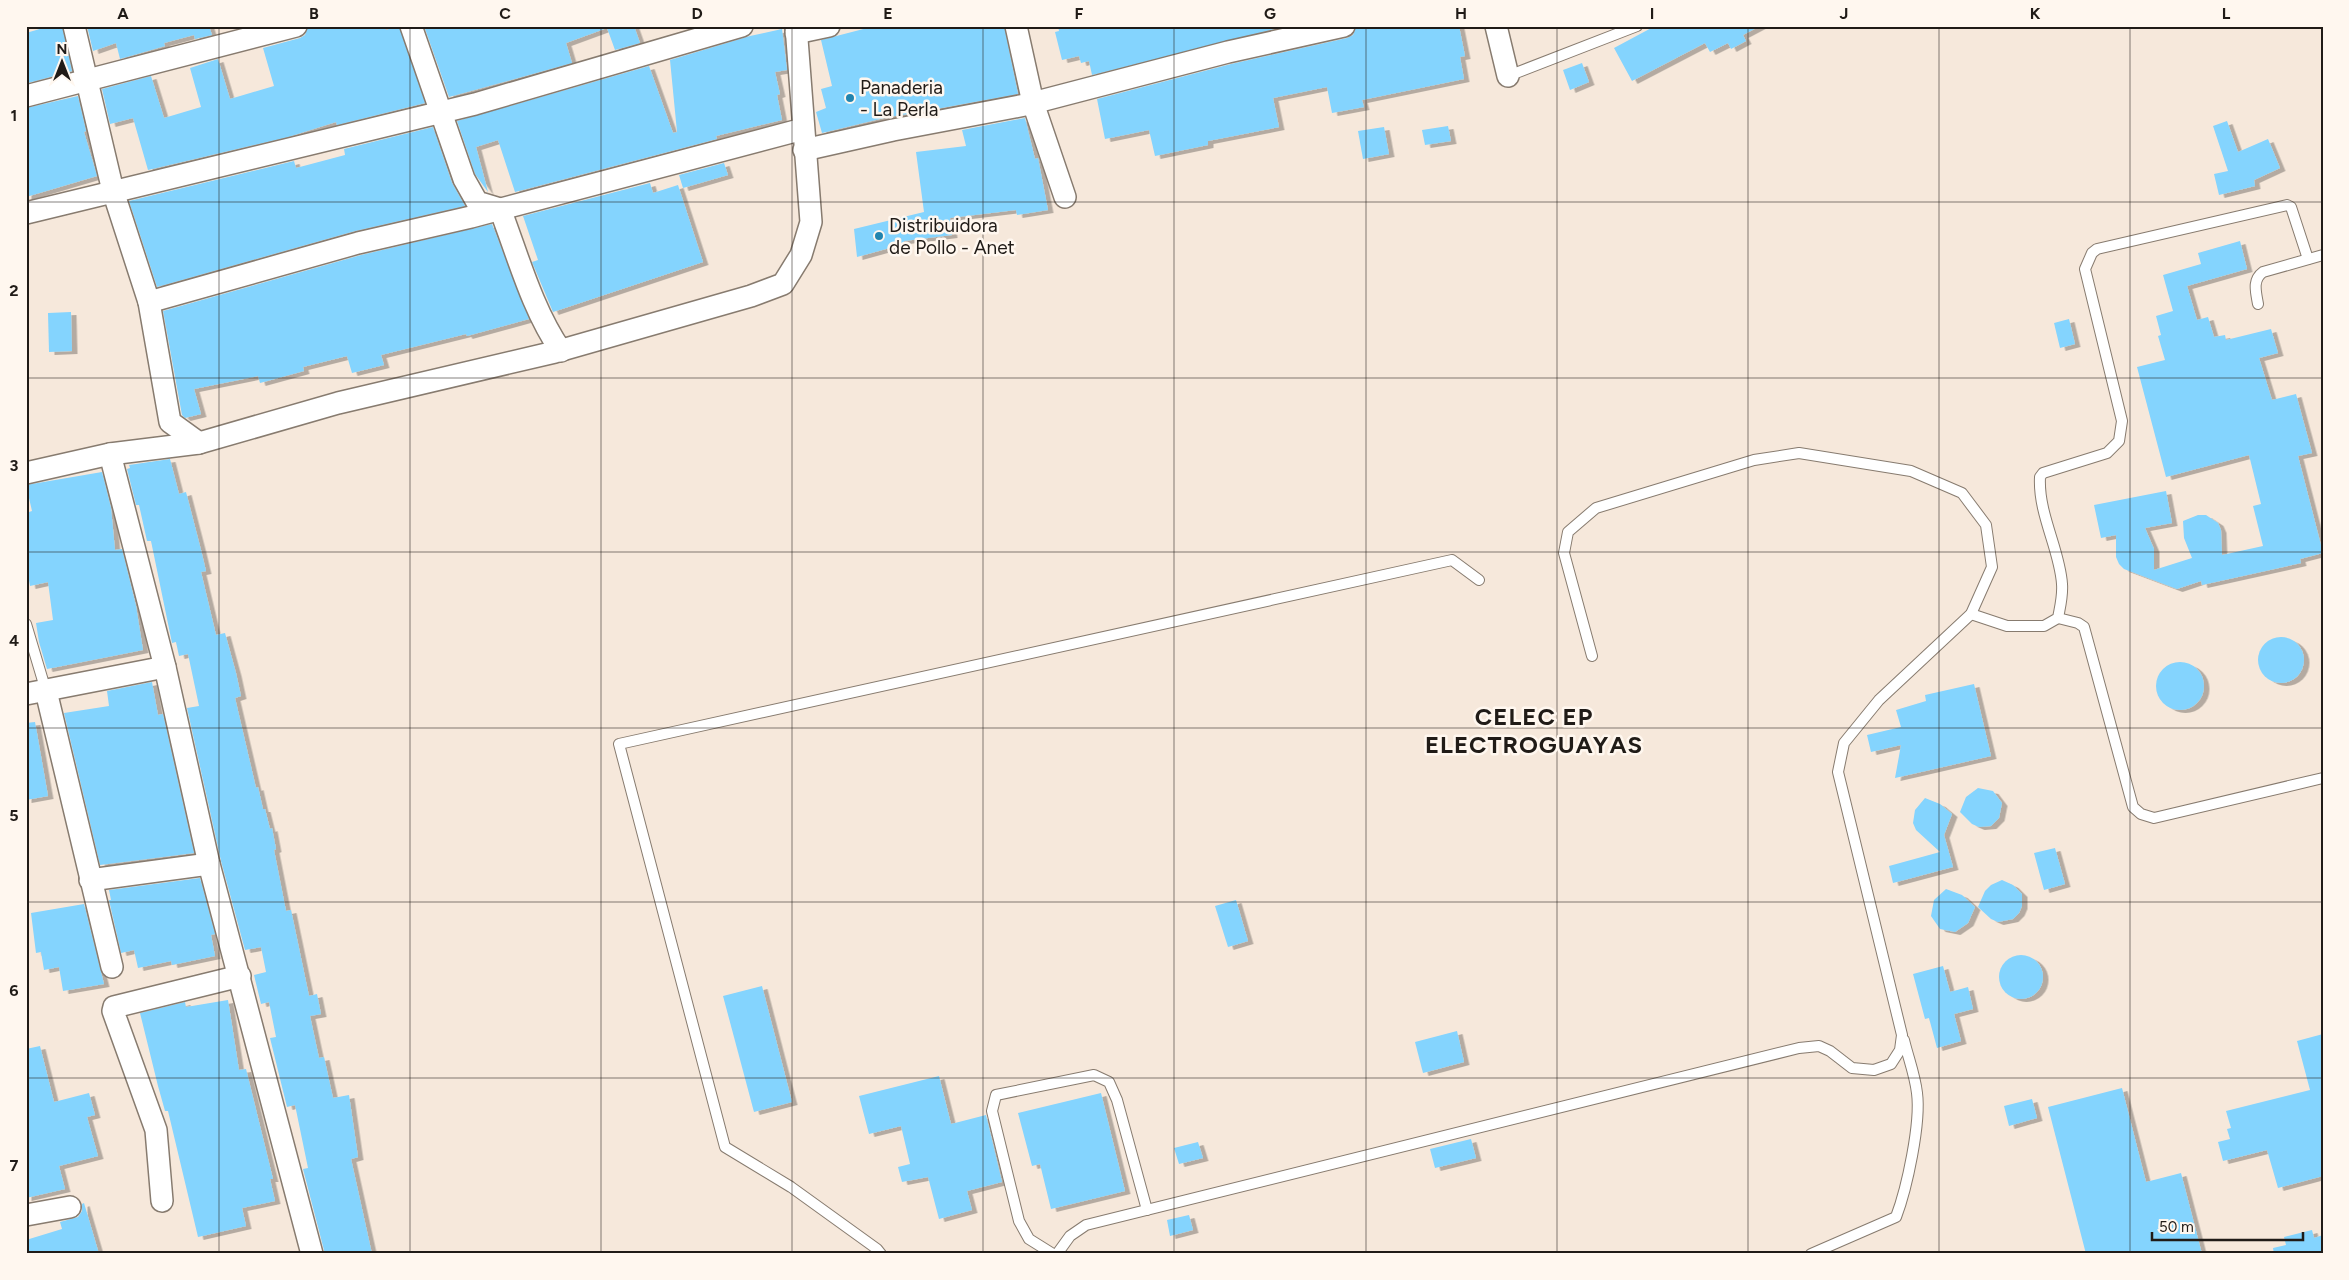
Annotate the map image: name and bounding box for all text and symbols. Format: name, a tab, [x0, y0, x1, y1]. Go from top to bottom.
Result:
text: A	[117, 4, 129, 23]
text: B	[309, 4, 319, 23]
text: C	[499, 4, 511, 23]
text: D	[691, 4, 703, 23]
text: E	[883, 4, 893, 23]
text: F	[1075, 4, 1084, 23]
text: G	[1264, 4, 1276, 23]
text: H	[1455, 4, 1467, 23]
text: I	[1650, 4, 1654, 23]
text: J	[1840, 4, 1848, 23]
text: K	[2030, 4, 2041, 23]
text: L	[2222, 4, 2231, 23]
north arrow	[38, 38, 88, 88]
text: N	[57, 41, 67, 58]
place label: Panaderia - La Perla	[860, 76, 943, 121]
marker: Panaderia - La Perla	[844, 92, 856, 104]
text: 1	[11, 106, 17, 125]
place label: Distribuidora de Pollo - Anet	[889, 214, 1015, 259]
marker: Distribuidora de Pollo - Anet	[873, 230, 885, 242]
text: 2	[9, 281, 19, 300]
text: 3	[10, 456, 19, 475]
text: 4	[9, 631, 19, 650]
district label: CELEC EP ELECTROGUAYAS	[1425, 702, 1643, 759]
text: 5	[9, 806, 19, 825]
text: 6	[9, 981, 19, 1000]
text: 7	[10, 1156, 19, 1175]
scale bar	[2152, 1210, 2303, 1242]
text: 50 m	[2159, 1218, 2194, 1236]

